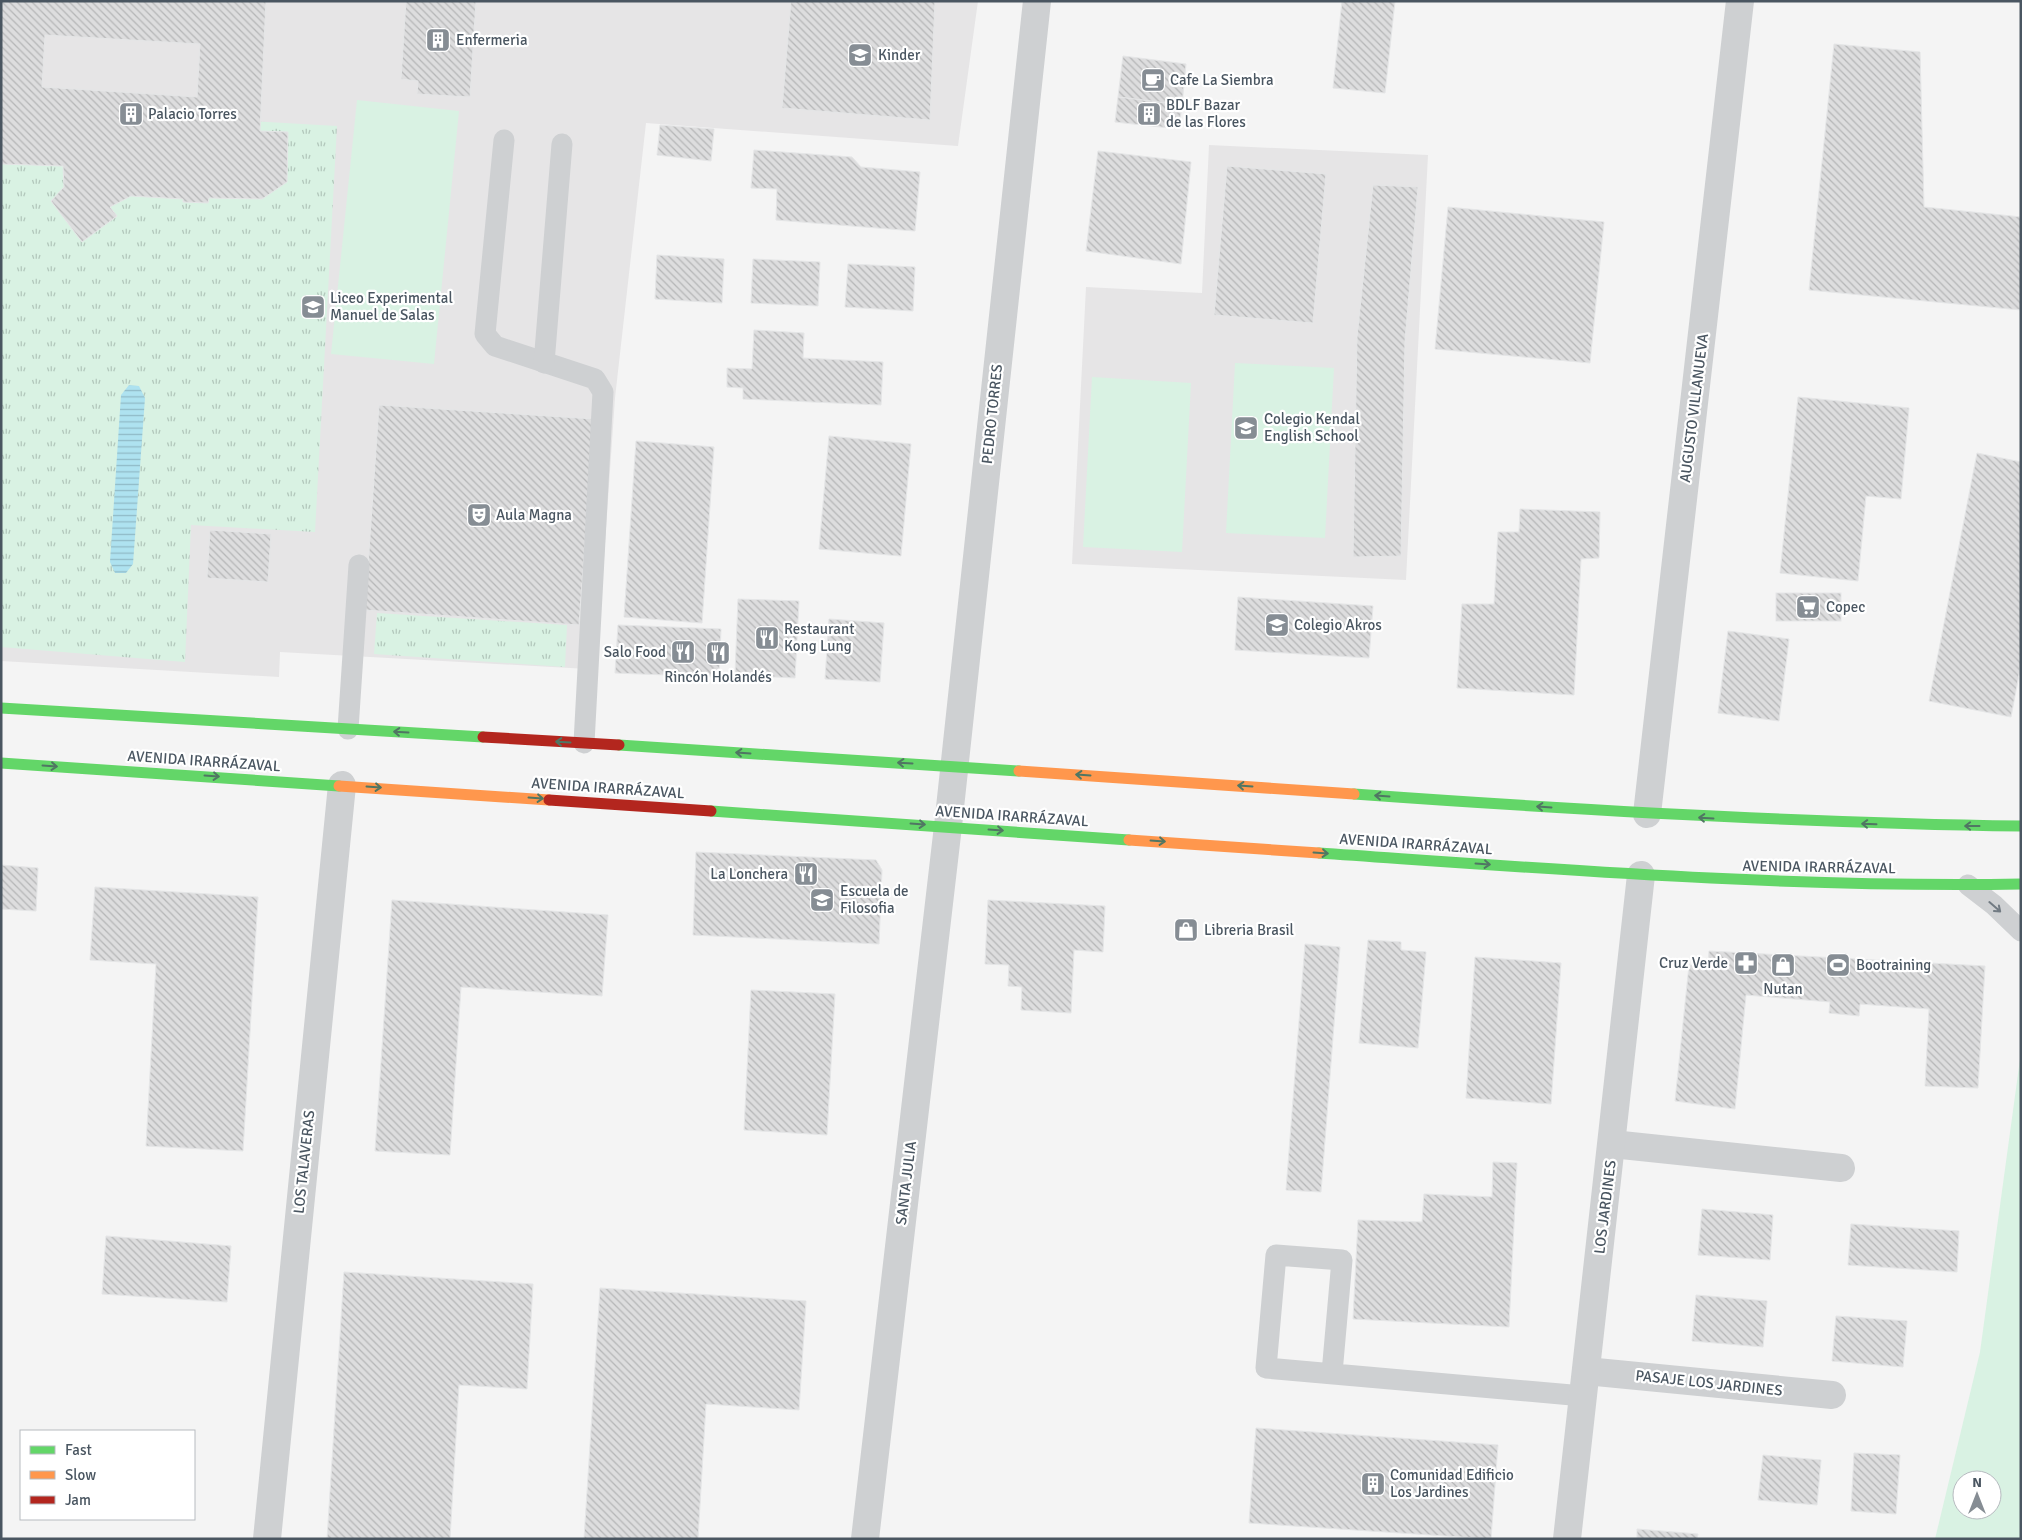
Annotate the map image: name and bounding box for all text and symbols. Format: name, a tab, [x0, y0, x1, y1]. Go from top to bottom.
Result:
building icon: Enfermeria	[425, 27, 451, 53]
place label: Enfermeria	[456, 31, 528, 49]
school or university icon: Kinder	[847, 42, 873, 68]
place label: Kinder	[878, 46, 921, 64]
cafe icon: Cafe La Siembra	[1140, 67, 1166, 93]
place label: Cafe La Siembra	[1170, 71, 1274, 89]
place label: BDLF Bazar de las Flores	[1166, 96, 1246, 131]
building icon: Palacio Torres	[118, 101, 144, 127]
building icon: BDLF Bazar de las Flores	[1136, 101, 1162, 127]
place label: Palacio Torres	[148, 105, 237, 123]
place label: Liceo Experimental Manuel de Salas	[330, 289, 453, 324]
school or university icon: Liceo Experimental Manuel de Salas	[300, 294, 326, 320]
street label: AUGUSTO VILLANUEVA	[1676, 333, 1712, 483]
street label: PEDRO TORRES	[978, 363, 1006, 465]
place label: Colegio Kendal English School	[1264, 410, 1360, 445]
school or university icon: Colegio Kendal English School	[1233, 415, 1259, 441]
theatre icon: Aula Magna	[466, 502, 492, 528]
place label: Aula Magna	[496, 506, 572, 524]
supermarket icon: Copec	[1795, 594, 1821, 620]
place label: Copec	[1826, 598, 1865, 616]
school or university icon: Colegio Akros	[1264, 612, 1290, 638]
place label: Colegio Akros	[1294, 616, 1382, 634]
place label: Restaurant Kong Lung	[784, 620, 854, 655]
restaurant icon: Restaurant Kong Lung	[754, 625, 780, 651]
restaurant icon: Salo Food	[670, 639, 696, 665]
restaurant icon: Rincón Holandés	[705, 640, 731, 666]
place label: Salo Food	[604, 643, 666, 661]
place label: Rincón Holandés	[664, 668, 772, 686]
one-way arrow	[393, 728, 409, 737]
one-way arrow	[555, 737, 571, 747]
street label: AVENIDA IRARRÁZAVAL	[127, 746, 282, 775]
one-way arrow	[735, 749, 751, 758]
one-way arrow	[897, 759, 913, 768]
one-way arrow	[42, 762, 58, 771]
one-way arrow	[1075, 770, 1091, 780]
one-way arrow	[204, 772, 220, 781]
street label: AVENIDA IRARRÁZAVAL	[531, 773, 686, 802]
one-way arrow	[1237, 781, 1253, 791]
one-way arrow	[366, 782, 382, 792]
one-way arrow	[1374, 791, 1390, 800]
one-way arrow	[528, 794, 544, 803]
street label: AVENIDA IRARRÁZAVAL	[935, 801, 1090, 830]
one-way arrow	[1537, 802, 1553, 811]
one-way arrow	[1699, 813, 1715, 822]
one-way arrow	[1861, 819, 1878, 829]
one-way arrow	[910, 820, 926, 829]
one-way arrow	[1964, 821, 1980, 831]
one-way arrow	[988, 825, 1004, 834]
street label: AVENIDA IRARRÁZAVAL	[1339, 829, 1494, 858]
one-way arrow	[1150, 837, 1166, 846]
one-way arrow	[1312, 848, 1328, 857]
street label: AVENIDA IRARRÁZAVAL	[1742, 856, 1896, 877]
one-way arrow	[1474, 859, 1490, 869]
restaurant icon: La Lonchera	[793, 861, 819, 887]
place label: La Lonchera	[710, 865, 788, 883]
place label: Escuela de Filosofia	[840, 882, 909, 917]
school or university icon: Escuela de Filosofia	[809, 887, 835, 913]
one-way arrow	[1989, 901, 2002, 913]
shop icon: Libreria Brasil	[1173, 917, 1199, 943]
place label: Libreria Brasil	[1204, 921, 1294, 939]
pharmacy icon: Cruz Verde	[1733, 950, 1759, 976]
shop icon: Nutan	[1770, 952, 1796, 978]
sports icon: Bootraining	[1825, 952, 1851, 978]
place label: Cruz Verde	[1659, 954, 1728, 972]
place label: Bootraining	[1856, 956, 1931, 974]
place label: Nutan	[1763, 980, 1803, 998]
street label: LOS TALAVERAS	[290, 1109, 318, 1215]
street label: SANTA JULIA	[892, 1140, 920, 1226]
street label: LOS JARDINES	[1590, 1159, 1620, 1255]
street label: PASAJE LOS JARDINES	[1635, 1366, 1783, 1400]
legend	[20, 1430, 195, 1520]
text: Fast	[65, 1441, 92, 1459]
text: Slow	[65, 1466, 96, 1484]
place label: Comunidad Edificio Los Jardines	[1390, 1466, 1514, 1501]
north arrow	[1952, 1470, 2002, 1520]
building icon: Comunidad Edificio Los Jardines	[1360, 1471, 1386, 1497]
text: N	[1972, 1474, 1982, 1491]
text: Jam	[65, 1491, 91, 1509]

